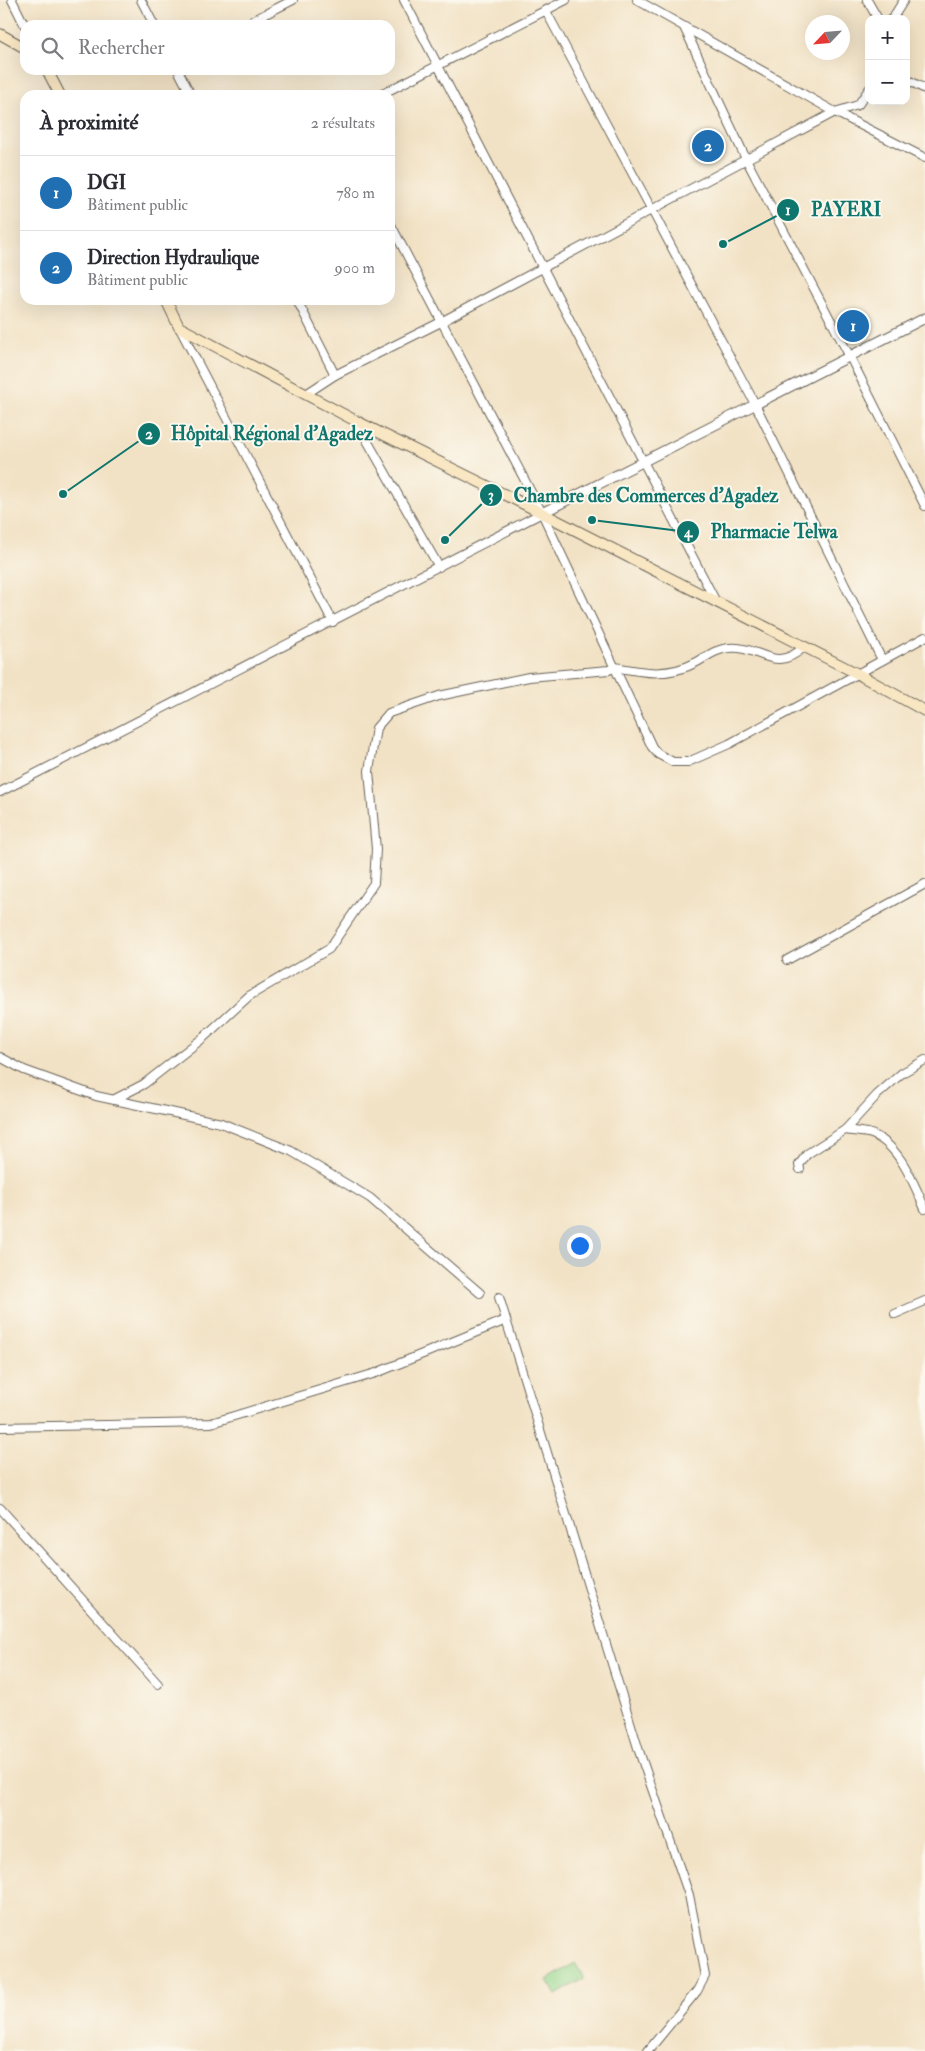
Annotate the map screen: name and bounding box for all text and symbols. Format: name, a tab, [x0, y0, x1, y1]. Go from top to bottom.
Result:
north arrow	[805, 15, 850, 60]
map controls	[865, 15, 910, 105]
button: +	[865, 15, 910, 60]
search box	[20, 20, 395, 75]
icon: search	[38, 34, 66, 62]
text: Rechercher	[78, 36, 165, 60]
button: −	[865, 60, 910, 105]
text: À proximité	[40, 109, 138, 136]
text: 2 résultats	[311, 113, 375, 133]
pin: 2	[692, 127, 724, 165]
text: DGI	[87, 171, 126, 195]
text: 1	[53, 183, 59, 203]
text: 780 m	[336, 183, 375, 203]
callout: PAYERI	[776, 193, 891, 227]
text: Bâtiment public	[87, 195, 188, 215]
text: PAYERI	[811, 198, 881, 222]
text: 1	[785, 201, 791, 220]
text: Direction Hydraulique	[87, 246, 259, 270]
text: 2	[52, 258, 60, 278]
text: 900 m	[335, 258, 375, 278]
text: Bâtiment public	[87, 270, 188, 290]
pin: 1	[837, 307, 869, 345]
callout: Hôpital Régional d'Agadez	[136, 417, 383, 451]
text: Hôpital Régional d'Agadez	[171, 422, 374, 447]
text: 2	[145, 425, 153, 444]
callout: Chambre des Commerces d’Agadez	[479, 478, 789, 512]
text: Chambre des Commerces d’Agadez	[513, 484, 779, 509]
text: 3	[488, 486, 494, 505]
callout: Pharmacie Telwa	[675, 515, 847, 549]
text: Pharmacie Telwa	[711, 520, 839, 544]
text: 4	[683, 523, 693, 542]
your location	[567, 1233, 593, 1259]

